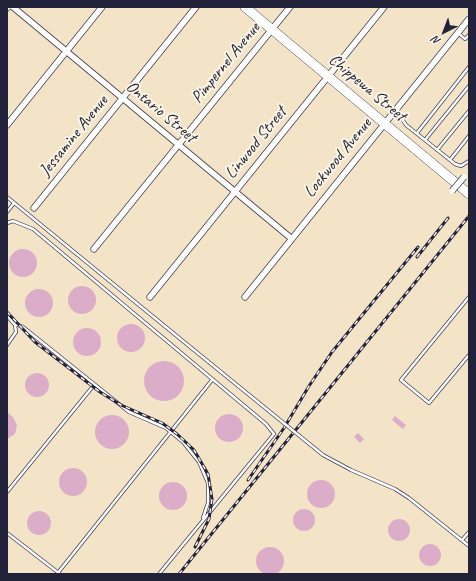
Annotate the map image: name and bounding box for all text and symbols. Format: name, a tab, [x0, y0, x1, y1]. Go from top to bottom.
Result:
north arrow	[424, 12, 464, 52]
street label: Pimpernel Avenue	[187, 18, 265, 108]
text: N	[429, 33, 443, 48]
street label: Chippewa Street	[324, 50, 410, 126]
street label: Ontario Street	[122, 77, 200, 147]
street label: Jessamine Avenue	[35, 91, 113, 181]
street label: Linwood Street	[221, 103, 291, 183]
street label: Lockwood Avenue	[300, 114, 376, 202]

